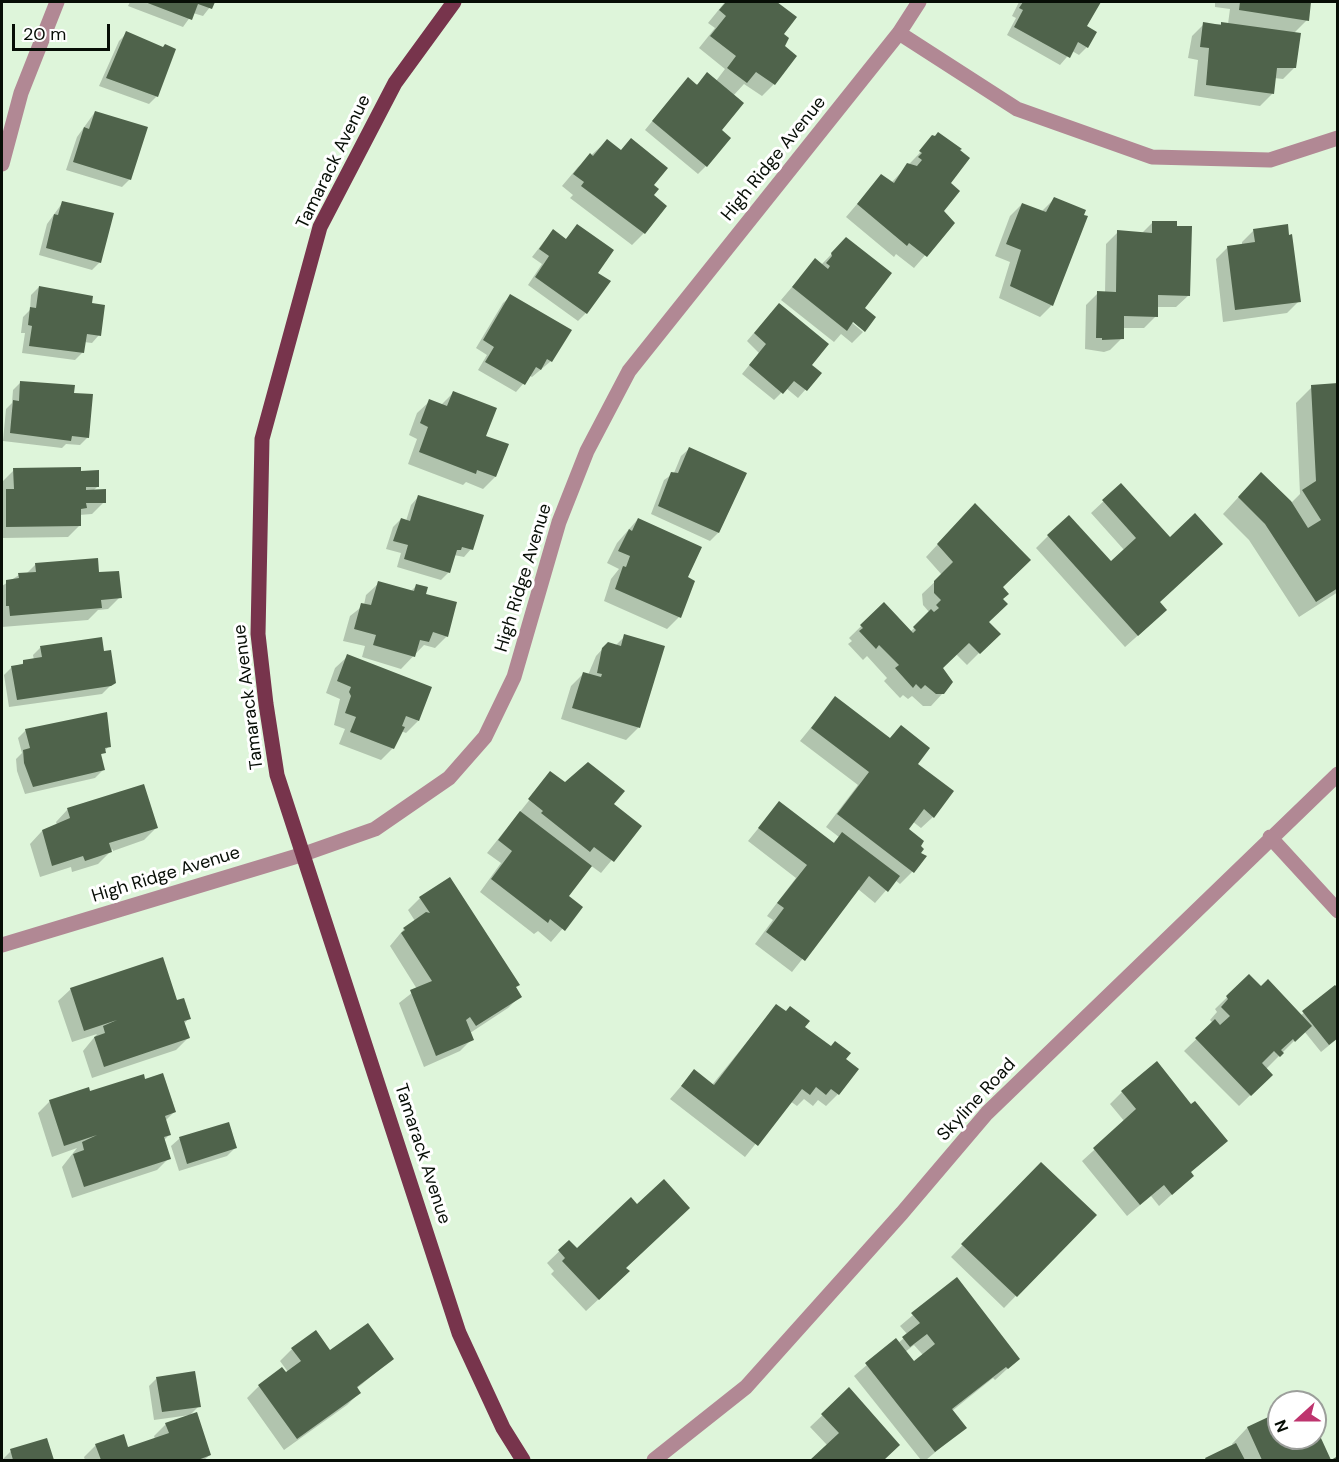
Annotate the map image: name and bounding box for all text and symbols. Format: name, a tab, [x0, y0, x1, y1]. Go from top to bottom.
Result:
scale bar	[15, 12, 112, 50]
text: 20 m	[23, 22, 66, 46]
street label: Tamarack Avenue	[292, 92, 376, 232]
street label: High Ridge Avenue	[717, 92, 831, 226]
street label: High Ridge Avenue	[491, 501, 557, 655]
street label: Tamarack Avenue	[229, 623, 269, 771]
street label: High Ridge Avenue	[89, 842, 243, 908]
street label: Skyline Road	[933, 1054, 1021, 1146]
street label: Tamarack Avenue	[389, 1081, 455, 1227]
north arrow	[1267, 1390, 1327, 1450]
text: N	[1270, 1417, 1293, 1435]

